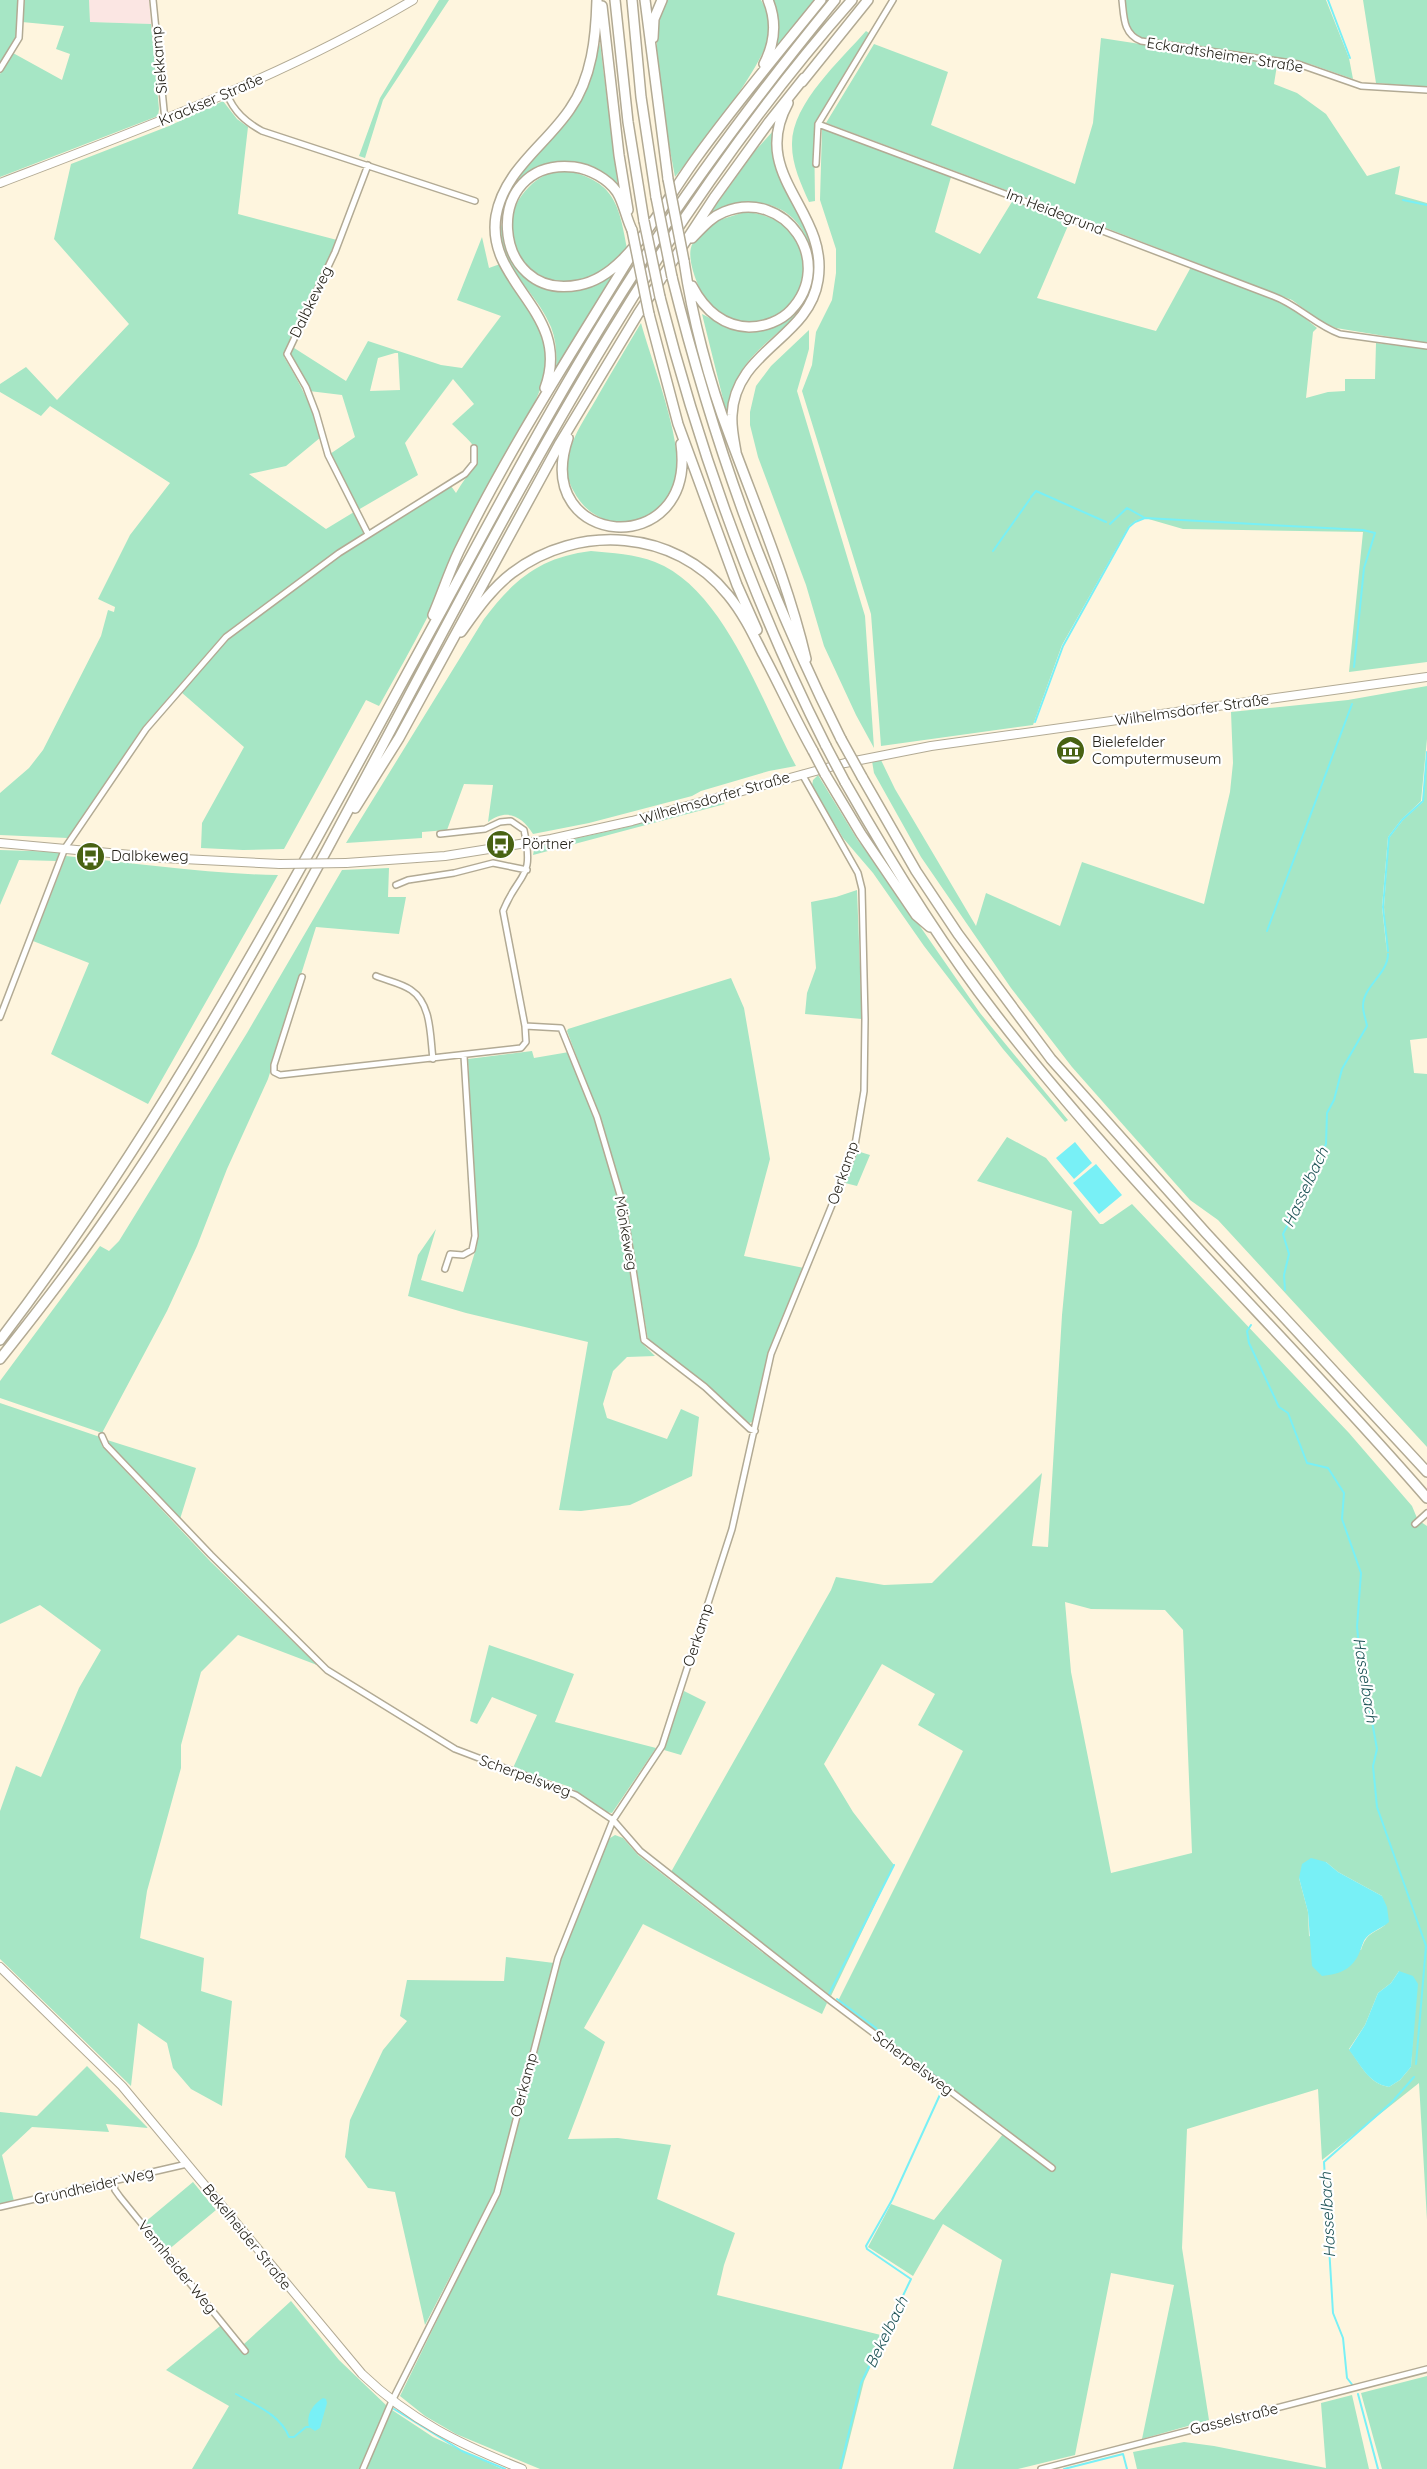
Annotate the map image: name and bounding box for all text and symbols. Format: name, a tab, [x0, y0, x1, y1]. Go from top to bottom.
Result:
street label: Siekkamp	[146, 25, 171, 95]
street label: Eckardtsheimer Straße	[1145, 33, 1305, 76]
street label: Krackser Straße	[156, 69, 266, 130]
street label: Im Heidegrund	[1004, 184, 1107, 239]
street label: Dalbkeweg	[285, 263, 336, 341]
street label: Wilhelmsdorfer Straße	[1114, 689, 1270, 730]
place label: Bielefelder Computermuseum	[1092, 732, 1221, 768]
museum icon: Bielefelder Computermuseum	[1055, 735, 1087, 767]
street label: Wilhelmsdorfer Straße	[638, 767, 792, 828]
bus stop icon: Pörtner	[485, 828, 517, 860]
place label: Pörtner	[522, 834, 574, 853]
bus stop icon: Dalbkeweg	[74, 840, 106, 872]
place label: Dalbkeweg	[111, 846, 189, 865]
street label: Oerkamp	[823, 1139, 862, 1207]
water label: Hasselbach	[1278, 1143, 1333, 1230]
street label: Mönkeweg	[611, 1194, 642, 1272]
street label: Oerkamp	[678, 1601, 717, 1669]
water label: Hasselbach	[1349, 1636, 1383, 1725]
street label: Scherpelsweg	[477, 1750, 574, 1801]
street label: Scherpelsweg	[869, 2026, 957, 2099]
street label: Oerkamp	[506, 2051, 541, 2119]
street label: Grundheider Weg	[32, 2163, 156, 2209]
water label: Hasselbach	[1315, 2171, 1339, 2258]
street label: Bekelheider Straße	[199, 2180, 296, 2294]
street label: Vennheider Weg	[134, 2216, 221, 2317]
water label: Bekelbach	[860, 2292, 912, 2371]
street label: Gasselstraße	[1188, 2398, 1280, 2439]

